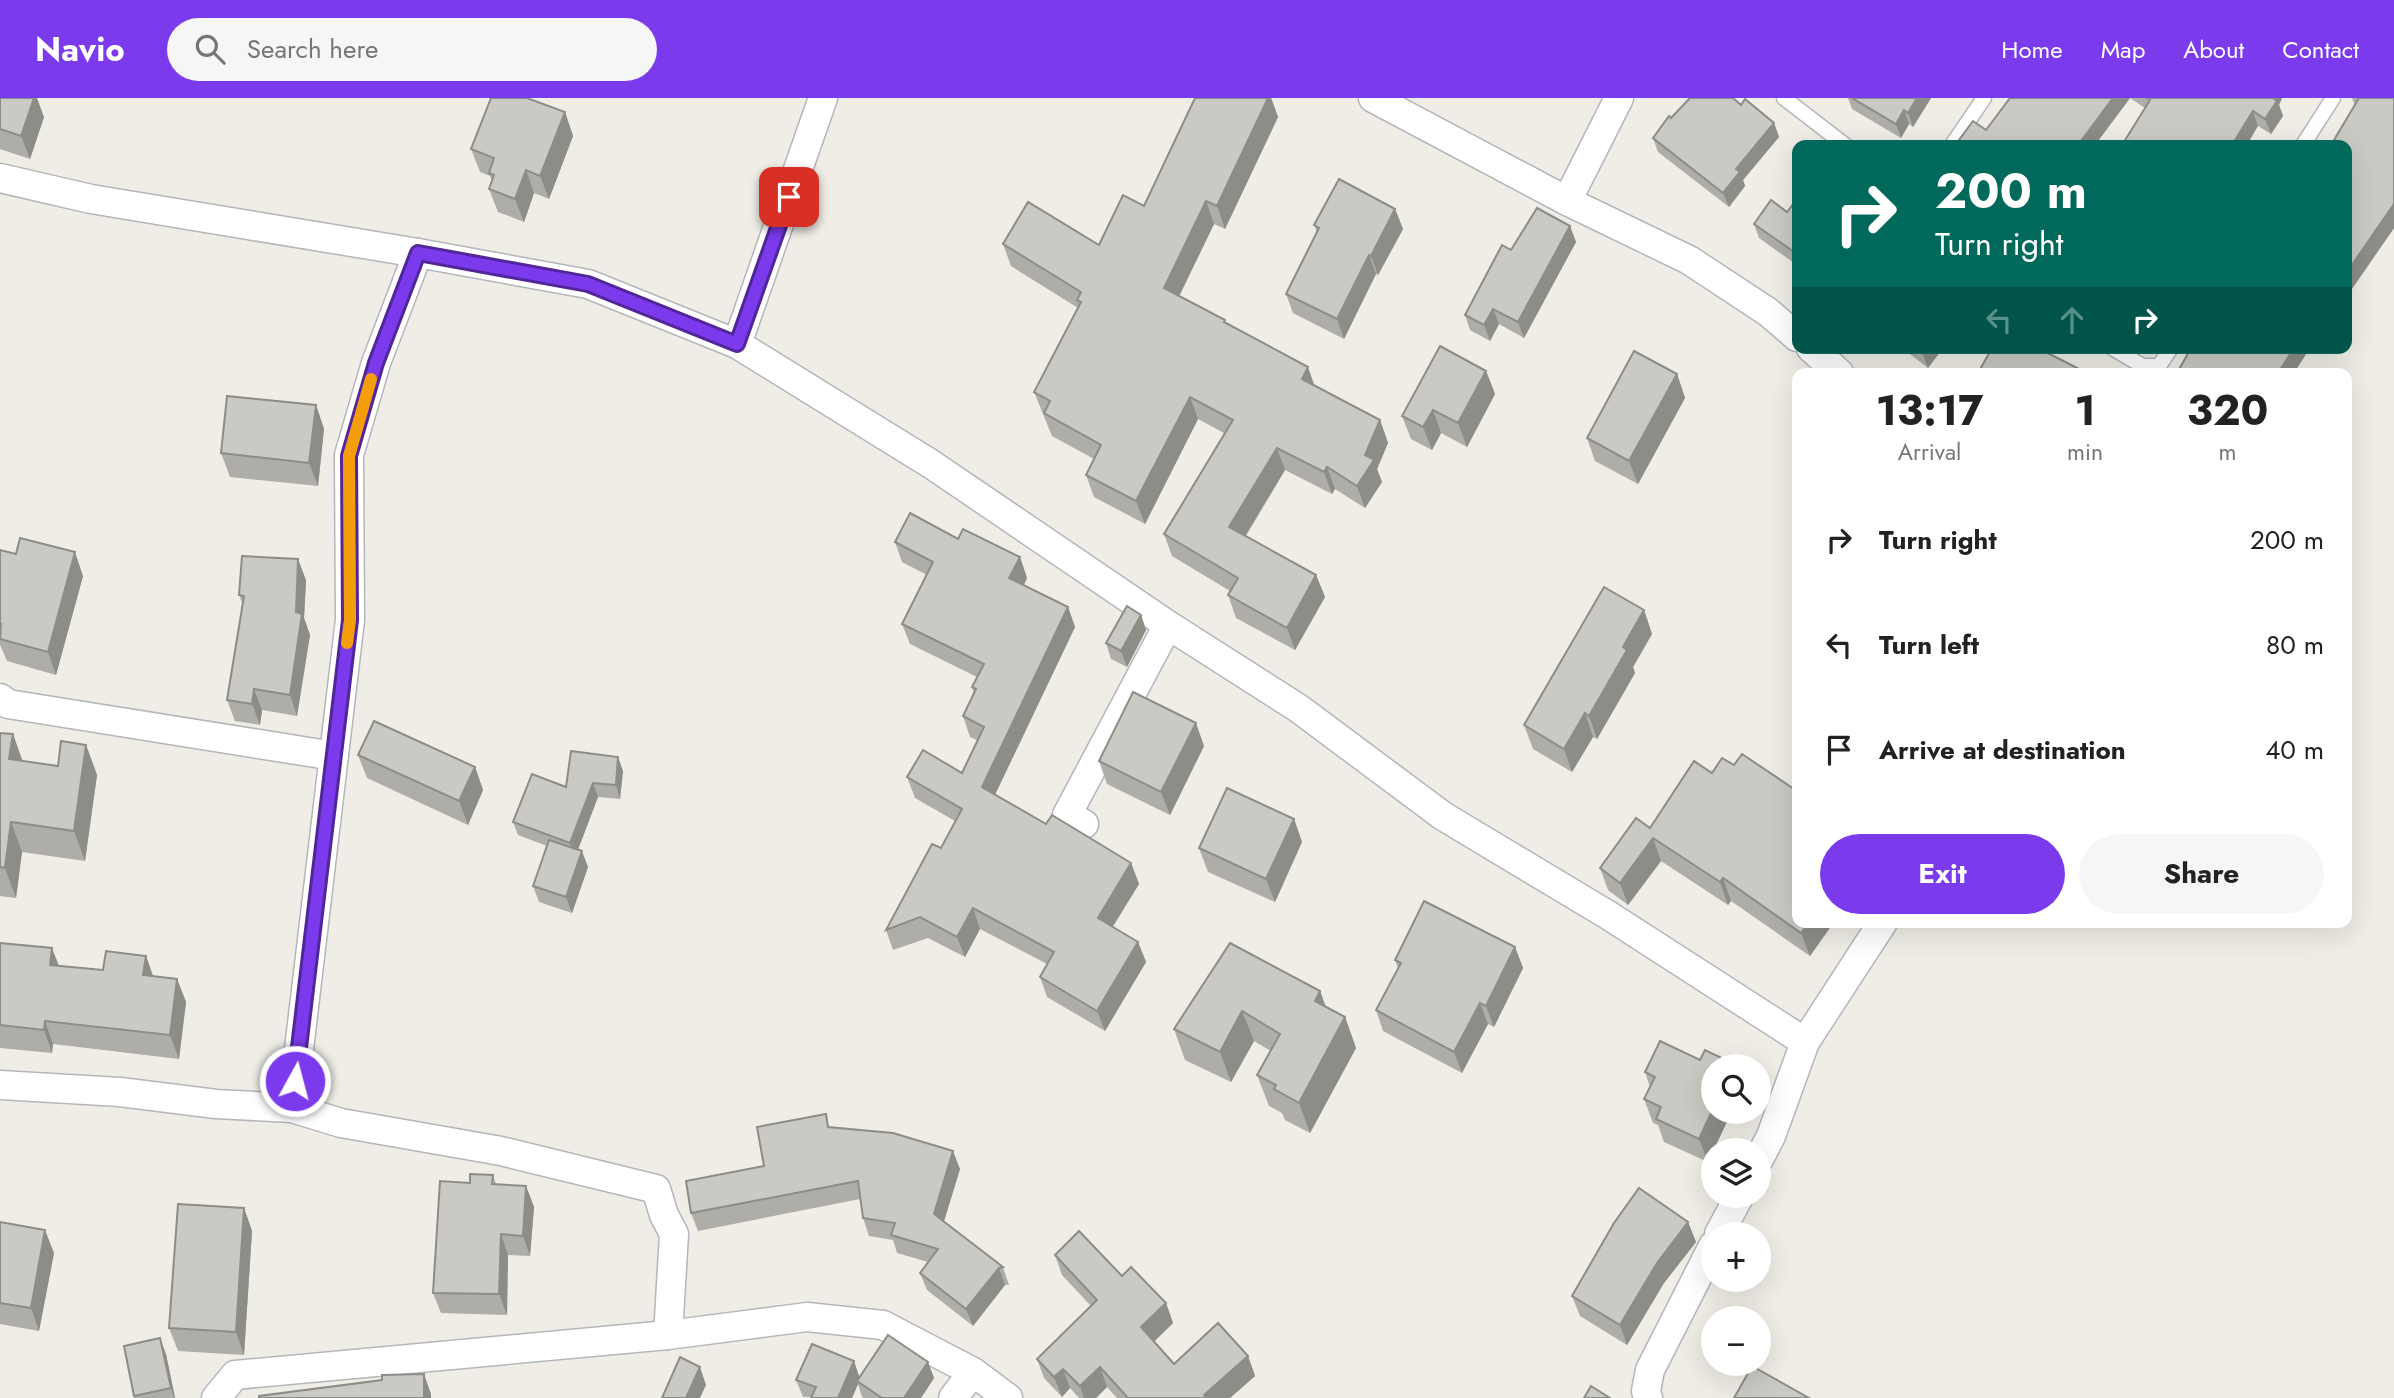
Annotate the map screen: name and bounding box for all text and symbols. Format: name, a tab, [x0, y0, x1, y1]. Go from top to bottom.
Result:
search box	[167, 18, 657, 81]
text: Navio	[35, 26, 125, 73]
icon: search	[191, 30, 229, 68]
text: Search here	[247, 30, 378, 68]
text: Home	[2001, 32, 2063, 67]
text: Map	[2101, 32, 2145, 67]
text: About	[2183, 32, 2244, 67]
text: Contact	[2282, 32, 2359, 67]
text: 200 m	[1935, 156, 2087, 226]
pin	[759, 167, 819, 227]
icon: right	[1820, 168, 1911, 259]
icon: arrive	[770, 178, 808, 216]
text: Turn right	[1935, 221, 2064, 267]
icon: left	[1980, 301, 2018, 339]
icon: ahead	[2053, 301, 2091, 339]
icon: right	[2126, 301, 2164, 339]
text: 13:17	[1876, 380, 1983, 441]
text: 1	[2074, 380, 2096, 441]
text: 320	[2187, 380, 2268, 441]
text: Arrival	[1898, 435, 1961, 469]
text: min	[2067, 435, 2103, 469]
text: m	[2219, 435, 2237, 469]
icon: right	[1820, 521, 1858, 559]
text: Turn right	[1879, 521, 1997, 559]
text: 200 m	[2250, 521, 2324, 559]
icon: left	[1820, 626, 1858, 664]
text: Turn left	[1879, 626, 1979, 664]
text: 80 m	[2266, 626, 2324, 664]
icon: arrive	[1820, 731, 1858, 769]
text: Arrive at destination	[1879, 731, 2126, 769]
text: 40 m	[2265, 731, 2324, 769]
button: Exit	[1820, 834, 2065, 914]
button: Share	[2079, 834, 2324, 914]
position arrow	[258, 1044, 332, 1118]
map controls	[1701, 1054, 1771, 1376]
button: search	[1701, 1054, 1771, 1124]
button: layers	[1701, 1138, 1771, 1208]
button: +	[1701, 1222, 1771, 1292]
button: −	[1701, 1306, 1771, 1376]

